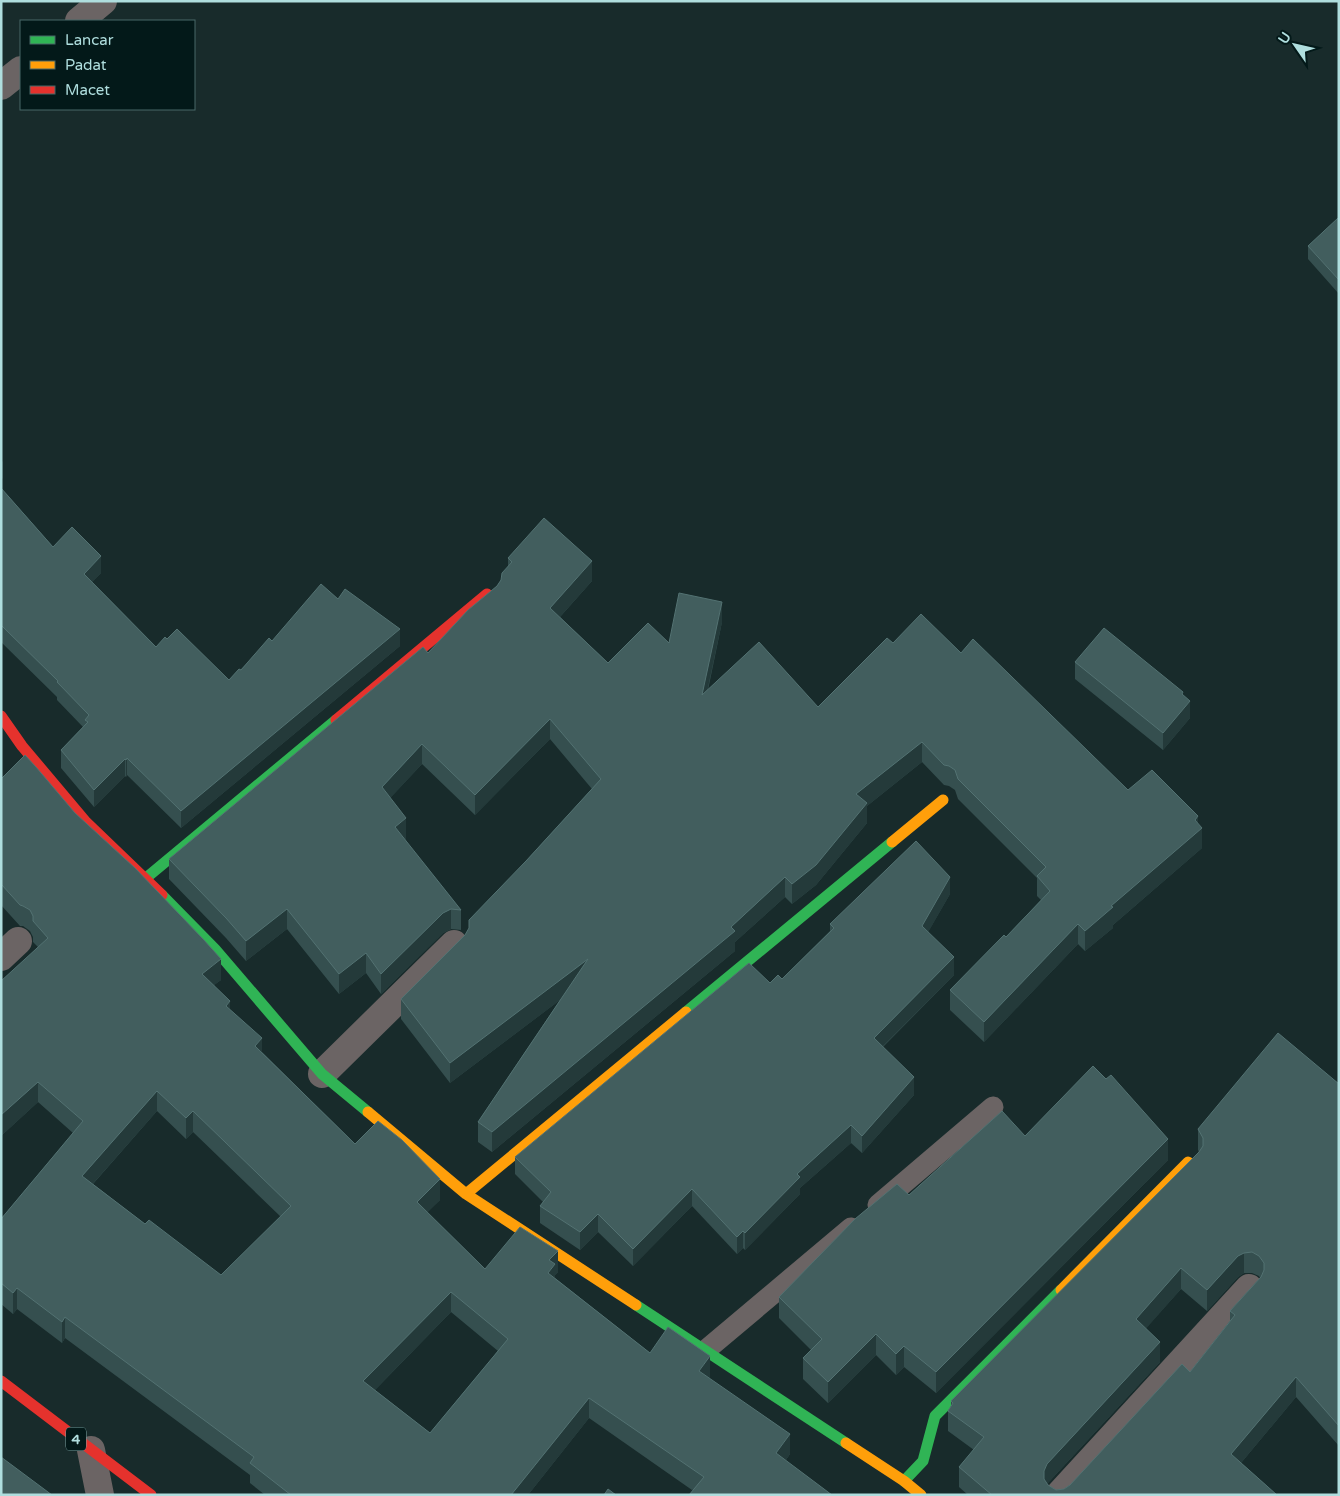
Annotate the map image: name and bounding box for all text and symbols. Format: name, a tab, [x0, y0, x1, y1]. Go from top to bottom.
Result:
legend	[20, 20, 195, 110]
north arrow	[1270, 20, 1320, 70]
text: U	[1275, 29, 1295, 47]
text: Lancar	[65, 31, 114, 49]
text: Padat	[65, 56, 107, 74]
text: Macet	[65, 81, 110, 99]
road number: 4	[66, 1428, 86, 1450]

